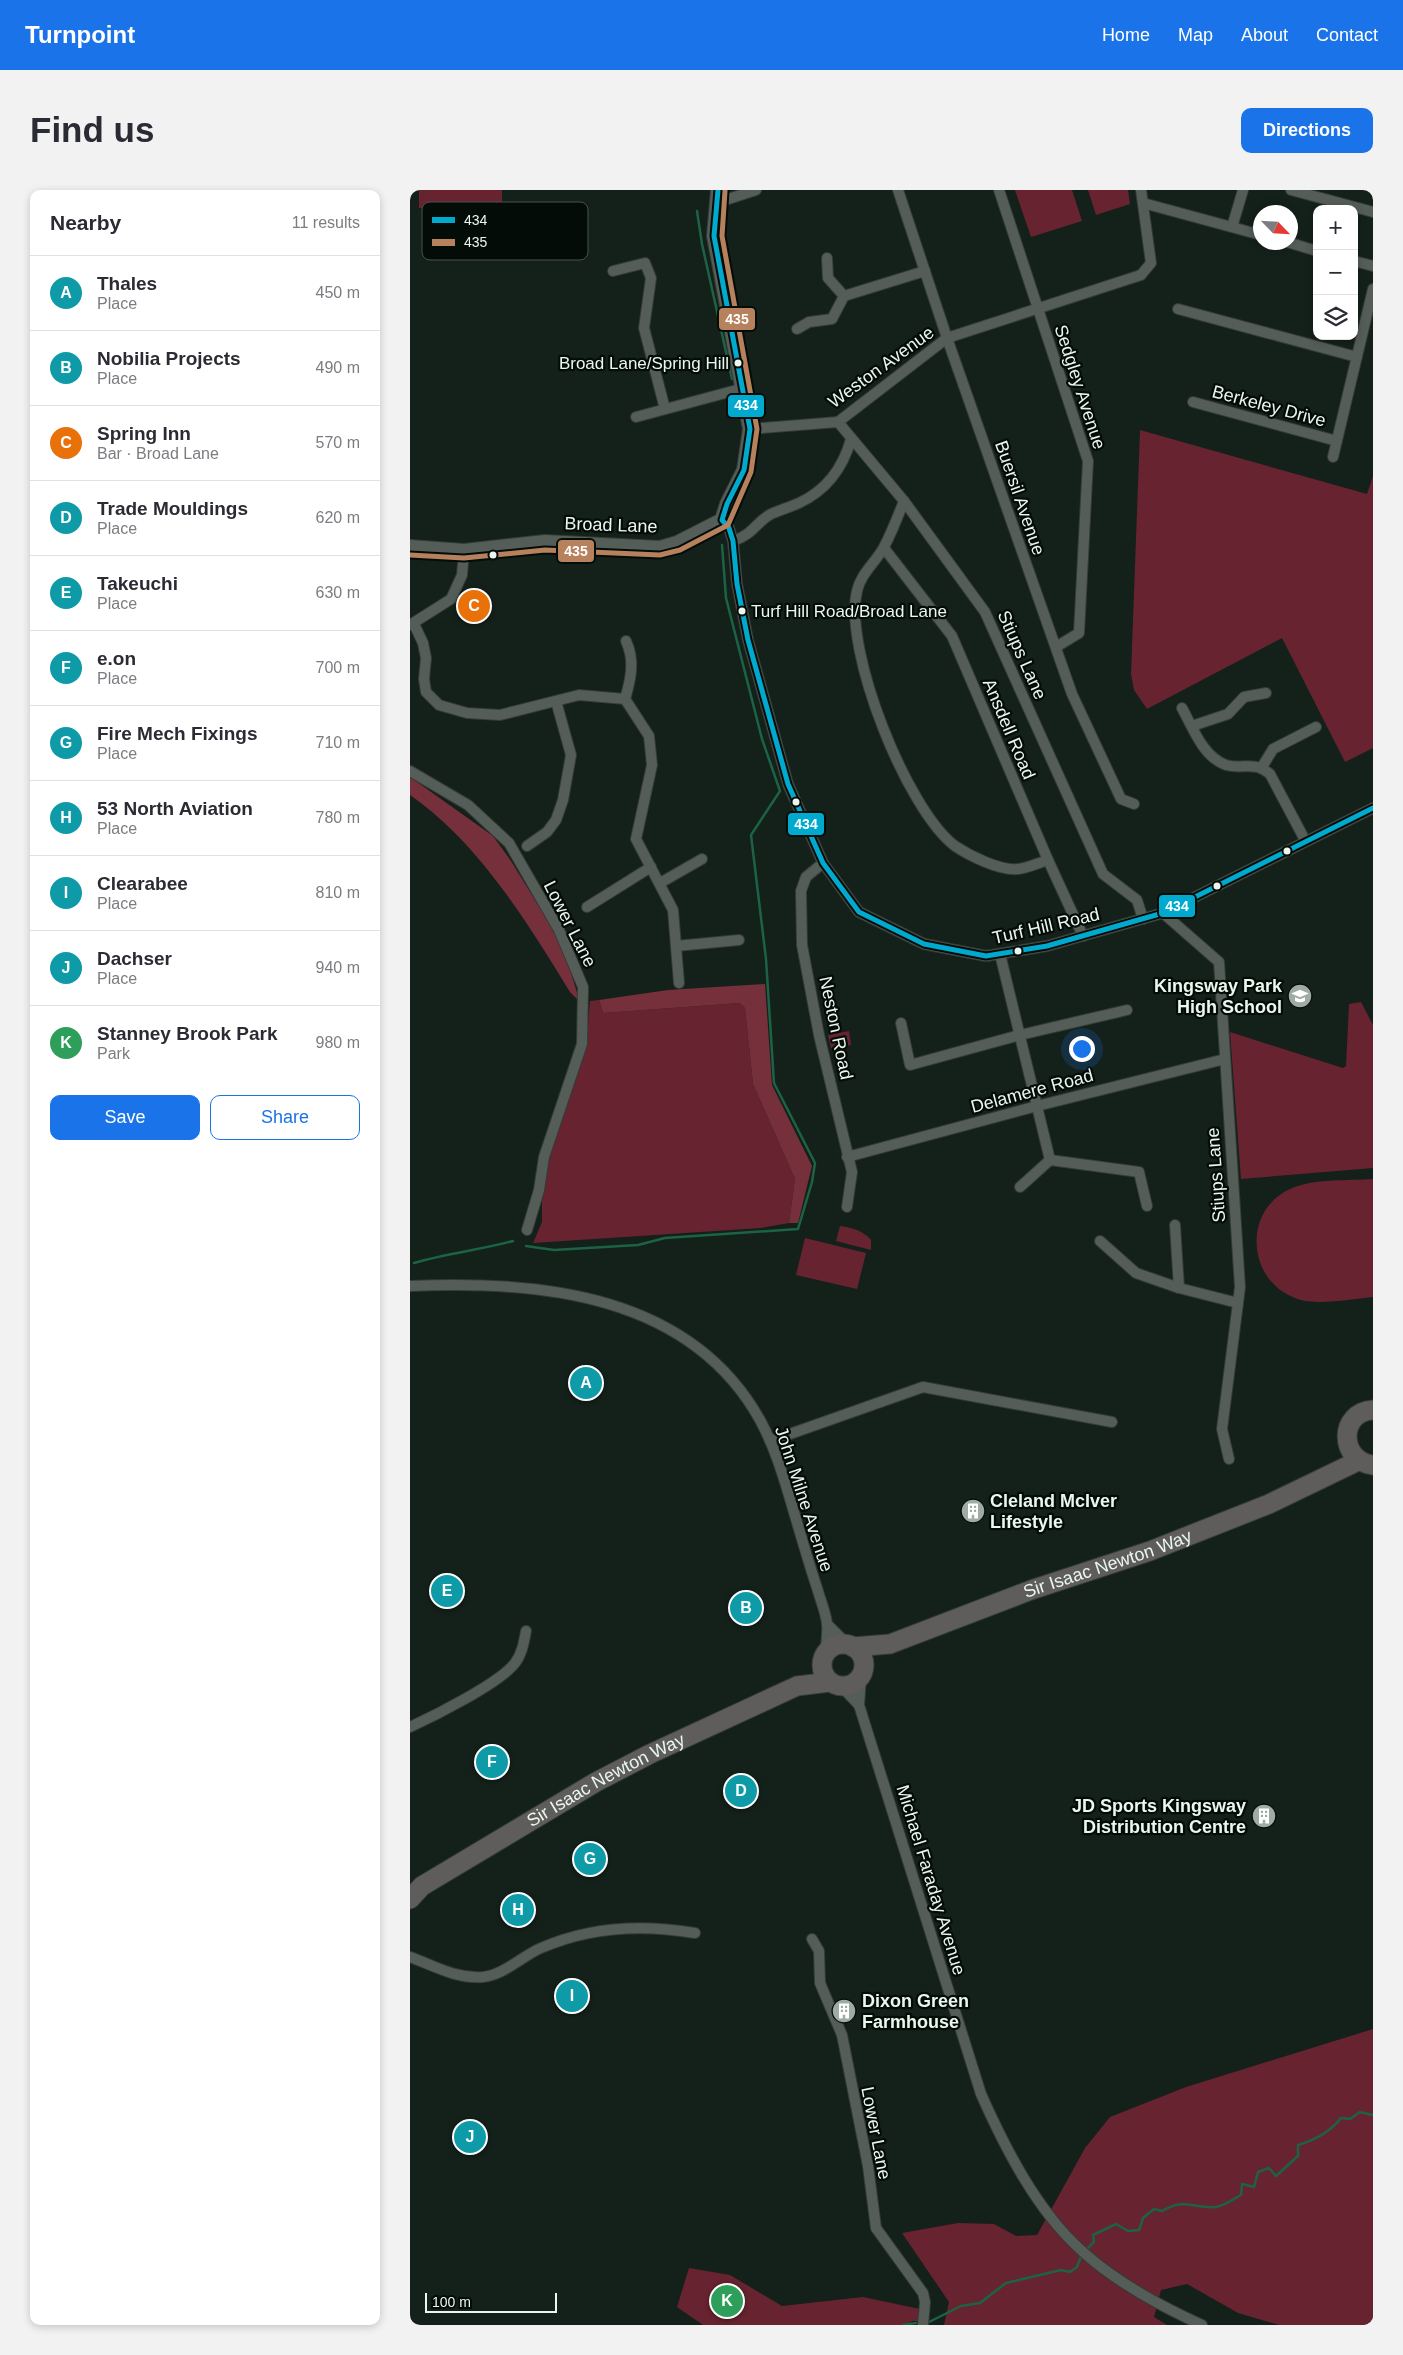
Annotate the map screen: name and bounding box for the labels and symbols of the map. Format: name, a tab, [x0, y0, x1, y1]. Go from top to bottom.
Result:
legend	[422, 202, 588, 260]
north arrow	[1253, 205, 1298, 250]
text: 434	[464, 212, 488, 228]
text: 435	[464, 234, 488, 250]
line badge: 435	[718, 307, 756, 331]
text: 435	[725, 311, 749, 327]
street label: Weston Avenue	[824, 322, 938, 412]
street label: Sedgley Avenue	[1050, 322, 1110, 452]
place label: Broad Lane/Spring Hill	[559, 354, 729, 373]
marker: Broad Lane/Spring Hill	[733, 358, 743, 368]
street label: Berkeley Drive	[1210, 381, 1328, 431]
line badge: 434	[727, 394, 765, 418]
text: 434	[734, 397, 758, 413]
street label: Buersil Avenue	[991, 438, 1049, 558]
street label: Broad Lane	[564, 513, 658, 537]
line badge: 435	[557, 539, 595, 563]
text: 435	[564, 543, 588, 559]
unlabelled marker	[488, 550, 498, 560]
pin: C	[458, 587, 490, 625]
place label: Turf Hill Road/Broad Lane	[751, 602, 947, 621]
marker: Turf Hill Road/Broad Lane	[737, 606, 747, 616]
street label: Stiups Lane	[994, 608, 1050, 702]
street label: Ansdell Road	[979, 676, 1039, 782]
unlabelled marker	[791, 797, 801, 807]
line badge: 434	[787, 812, 825, 836]
text: 434	[794, 816, 818, 832]
unlabelled marker	[1282, 846, 1292, 856]
street label: Lower Lane	[540, 878, 600, 970]
unlabelled marker	[1212, 881, 1222, 891]
line badge: 434	[1158, 894, 1196, 918]
text: 434	[1165, 898, 1189, 914]
street label: Turf Hill Road	[990, 904, 1102, 948]
unlabelled marker	[1013, 946, 1023, 956]
street label: Neston Road	[815, 975, 857, 1081]
place label: Kingsway Park High School	[1154, 976, 1283, 1017]
school or university icon: Kingsway Park High School	[1287, 983, 1313, 1009]
your location	[1069, 1036, 1095, 1062]
street label: Delamere Road	[969, 1065, 1095, 1117]
street label: Stiups Lane	[1203, 1127, 1229, 1223]
pin: A	[570, 1364, 602, 1402]
street label: John Milne Avenue	[771, 1424, 837, 1574]
place label: Cleland McIver Lifestyle	[990, 1491, 1117, 1532]
building icon: Cleland McIver Lifestyle	[960, 1498, 986, 1524]
street label: Sir Isaac Newton Way	[1021, 1526, 1195, 1602]
pin: E	[431, 1572, 463, 1610]
pin: B	[730, 1589, 762, 1627]
street label: Sir Isaac Newton Way	[523, 1729, 688, 1831]
pin: F	[476, 1743, 508, 1781]
pin: D	[725, 1772, 757, 1810]
street label: Michael Faraday Avenue	[893, 1782, 969, 1978]
place label: JD Sports Kingsway Distribution Centre	[1072, 1796, 1246, 1837]
building icon: JD Sports Kingsway Distribution Centre	[1251, 1803, 1277, 1829]
pin: G	[574, 1840, 606, 1878]
pin: H	[502, 1891, 534, 1929]
pin: I	[556, 1977, 588, 2015]
place label: Dixon Green Farmhouse	[862, 1991, 969, 2032]
building icon: Dixon Green Farmhouse	[831, 1998, 857, 2024]
street label: Lower Lane	[857, 2085, 895, 2181]
pin: J	[454, 2118, 486, 2156]
pin: K	[711, 2282, 743, 2320]
scale bar	[425, 2290, 558, 2313]

